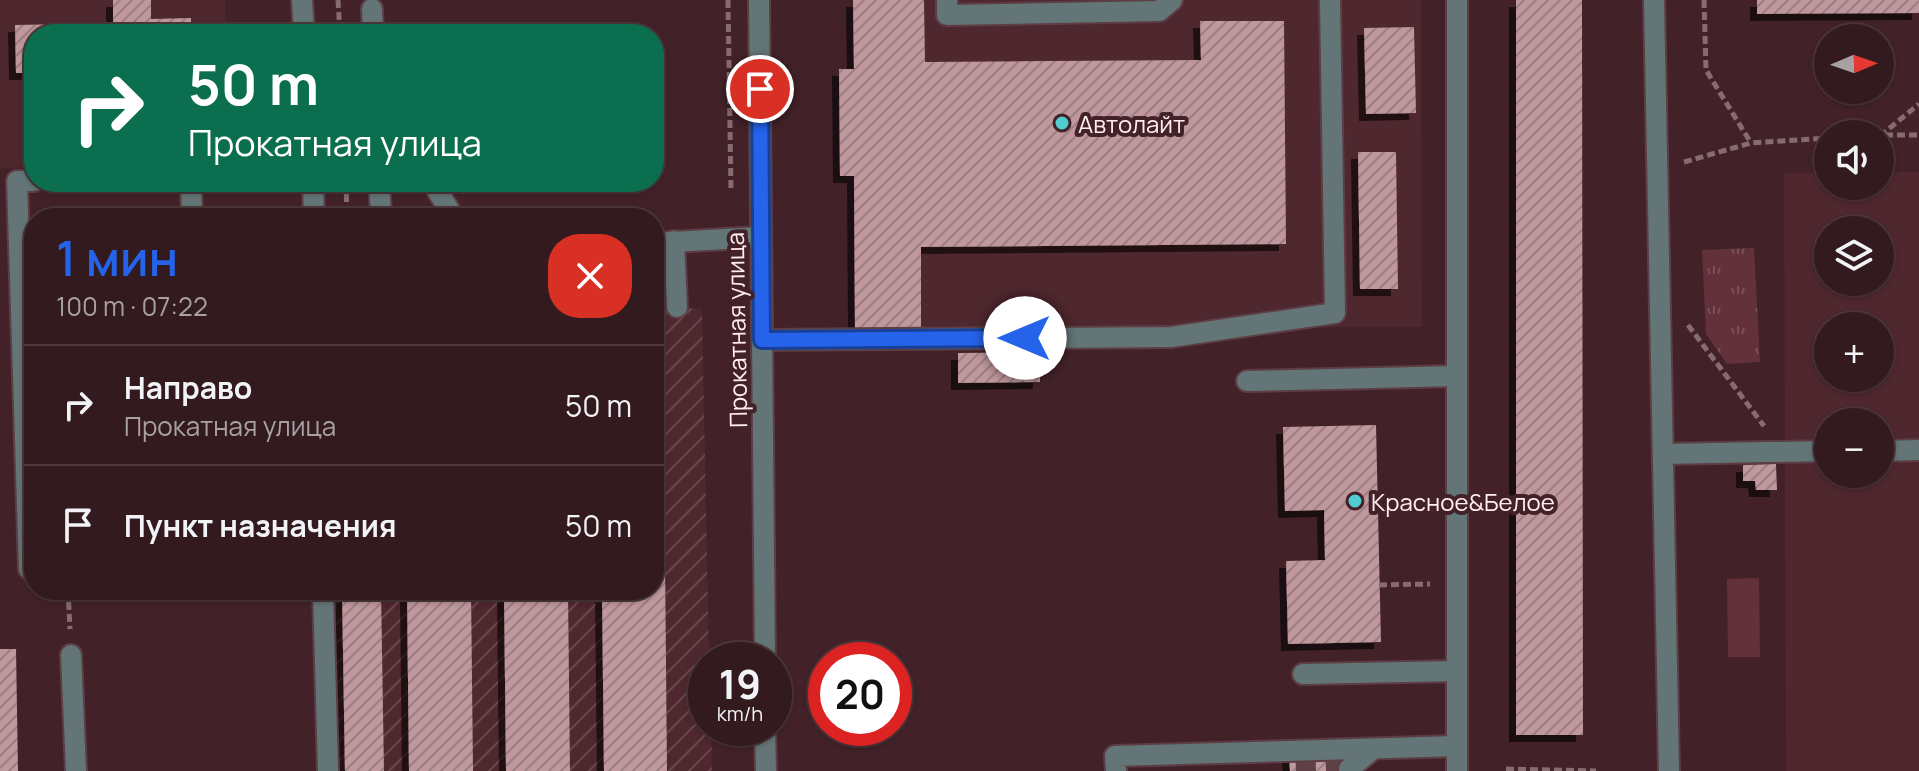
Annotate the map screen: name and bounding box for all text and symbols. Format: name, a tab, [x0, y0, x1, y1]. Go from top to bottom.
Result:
north arrow	[1814, 24, 1894, 104]
map controls	[1814, 24, 1894, 488]
text: 50 m	[188, 45, 319, 122]
pin	[726, 55, 794, 123]
icon: right	[56, 56, 160, 160]
icon: arrive	[738, 67, 782, 111]
place label: Автолайт	[1078, 107, 1185, 140]
marker: Автолайт	[1053, 114, 1071, 132]
text: Прокатная улица	[188, 118, 482, 167]
button: sound	[1814, 120, 1894, 200]
button: layers	[1814, 216, 1894, 296]
text: 1 мин	[56, 225, 178, 290]
street label: Прокатная улица	[718, 232, 754, 428]
button: close	[548, 234, 632, 318]
text: 100 m · 07:22	[56, 288, 208, 324]
position arrow	[983, 296, 1067, 380]
button: +	[1814, 312, 1894, 392]
text: Направо	[124, 367, 252, 408]
icon: right	[56, 383, 100, 427]
text: 50 m	[565, 385, 632, 426]
text: Прокатная улица	[124, 408, 336, 444]
button: −	[1814, 408, 1894, 488]
place label: Красное&Белое	[1371, 485, 1555, 518]
marker: Красное&Белое	[1346, 492, 1364, 510]
icon: arrive	[56, 503, 100, 547]
text: Пункт назначения	[124, 505, 397, 546]
text: 50 m	[565, 505, 632, 546]
speed limit sign: 20	[808, 642, 912, 746]
text: 19	[719, 656, 761, 711]
text: km/h	[717, 700, 763, 727]

